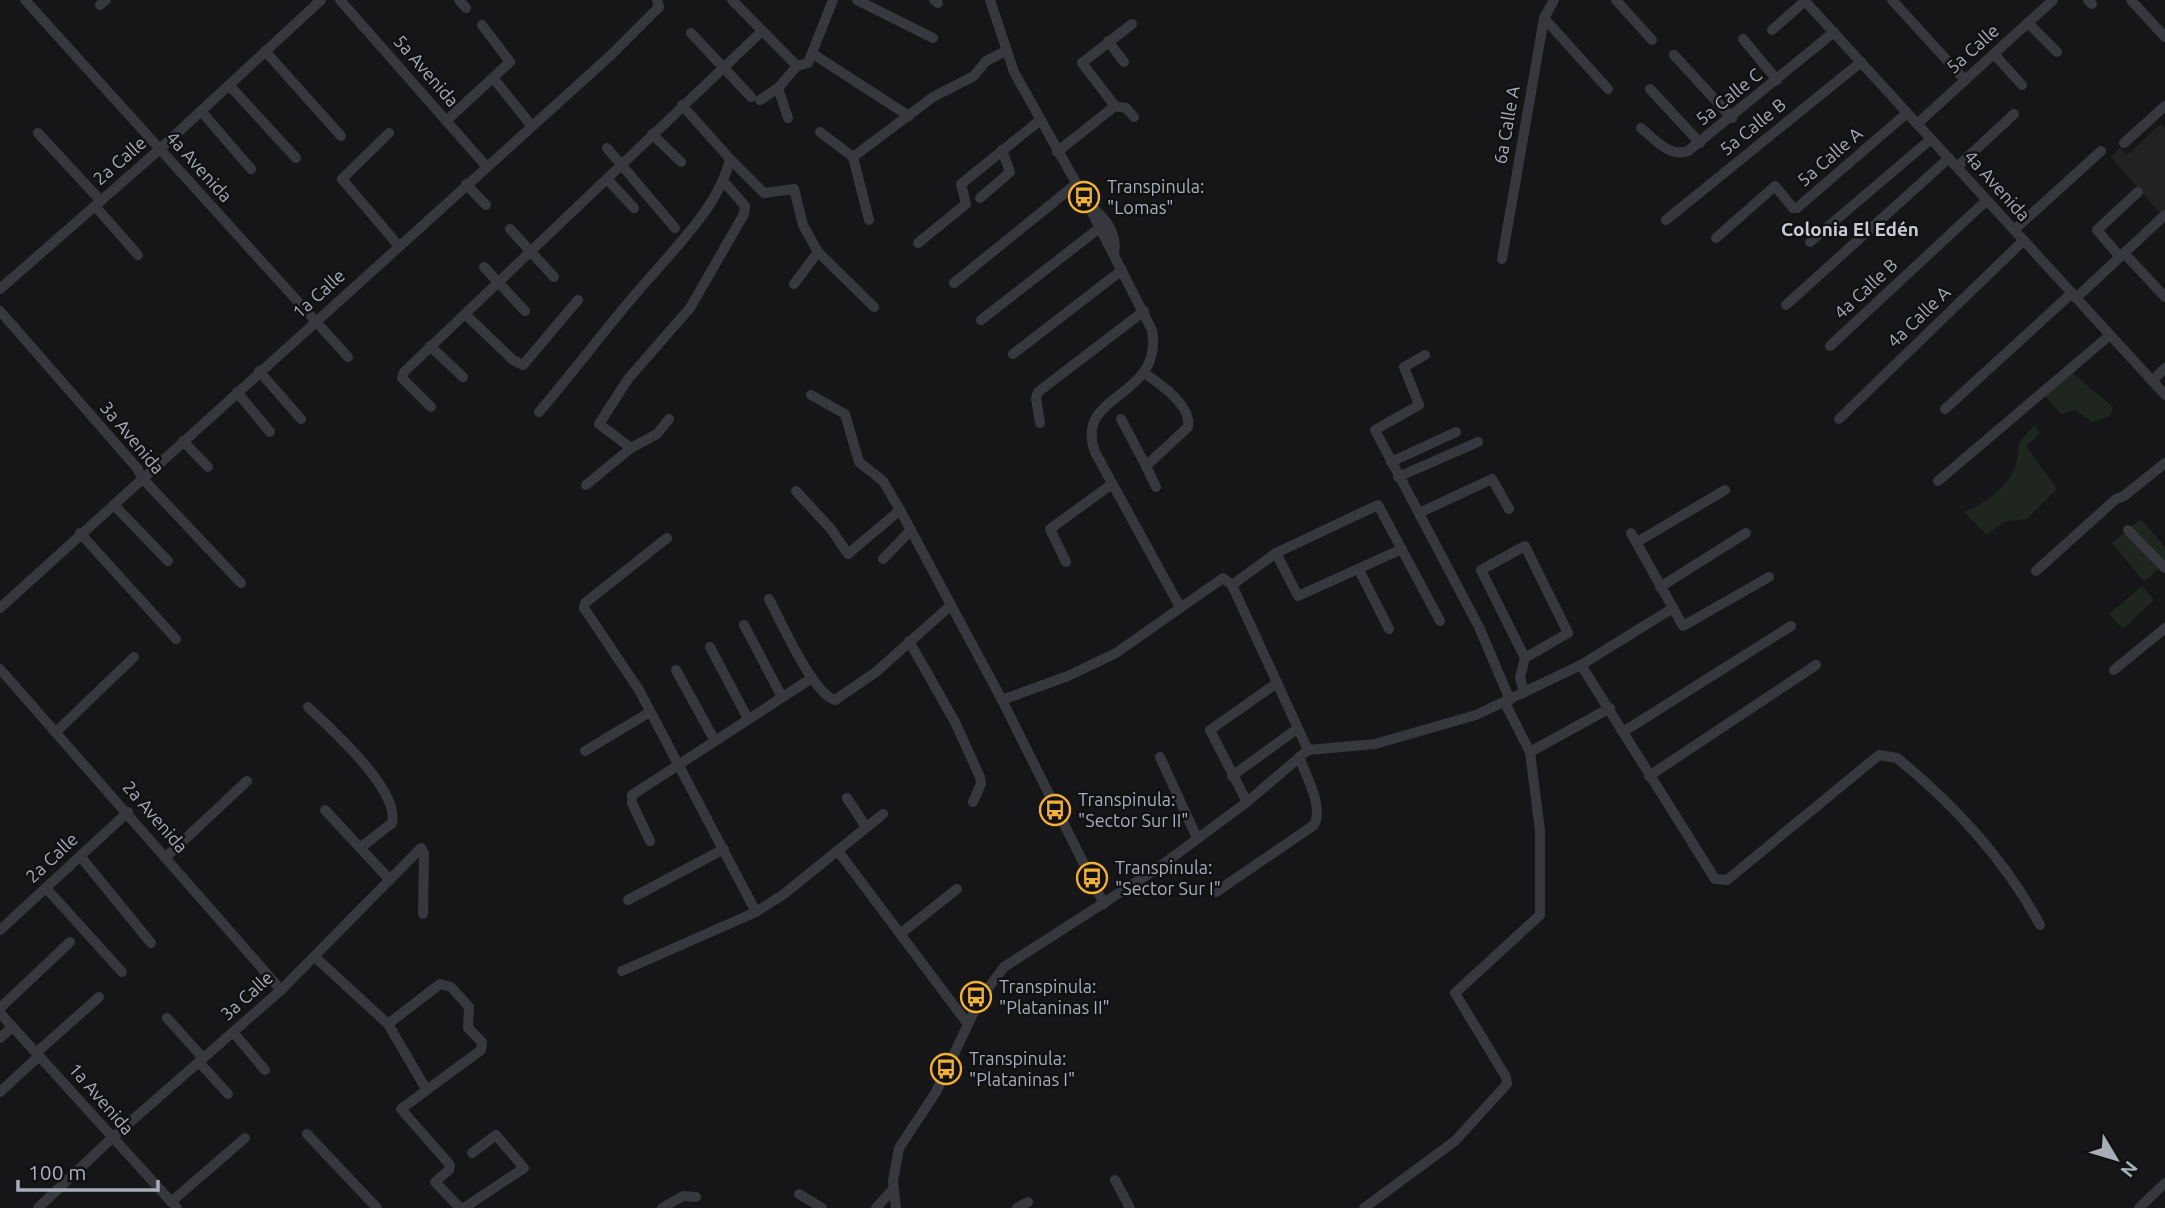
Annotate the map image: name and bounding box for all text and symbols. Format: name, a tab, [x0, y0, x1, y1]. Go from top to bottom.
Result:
street label: 5a Calle	[1942, 20, 2003, 77]
street label: 5a Avenida	[390, 31, 463, 110]
street label: 5a Calle C	[1692, 64, 1765, 129]
street label: 6a Calle A	[1489, 84, 1523, 165]
street label: 5a Calle B	[1715, 94, 1789, 159]
street label: 5a Calle A	[1793, 123, 1866, 190]
street label: 4a Avenida	[163, 127, 237, 206]
street label: 2a Calle	[89, 132, 150, 189]
street label: 4a Avenida	[1961, 146, 2035, 225]
place label: Transpinula: "Lomas"	[1107, 176, 1204, 217]
bus stop icon: Transpinula: "Lomas"	[1067, 180, 1101, 214]
district label: Colonia El Edén	[1781, 218, 1919, 240]
street label: 4a Calle B	[1830, 254, 1901, 322]
street label: 1a Calle	[288, 265, 349, 322]
street label: 4a Calle A	[1883, 281, 1954, 351]
street label: 3a Avenida	[97, 397, 169, 478]
street label: 2a Avenida	[119, 777, 192, 856]
place label: Transpinula: "Sector Sur II"	[1078, 789, 1189, 830]
bus stop icon: Transpinula: "Sector Sur II"	[1038, 793, 1072, 827]
street label: 2a Calle	[21, 828, 81, 886]
place label: Transpinula: "Sector Sur I"	[1115, 857, 1221, 898]
bus stop icon: Transpinula: "Sector Sur I"	[1075, 861, 1109, 895]
street label: 3a Calle	[216, 967, 277, 1024]
place label: Transpinula: "Plataninas II"	[999, 976, 1110, 1017]
bus stop icon: Transpinula: "Plataninas II"	[959, 980, 993, 1014]
place label: Transpinula: "Plataninas I"	[969, 1048, 1075, 1089]
bus stop icon: Transpinula: "Plataninas I"	[929, 1052, 963, 1086]
street label: 1a Avenida	[65, 1059, 138, 1138]
north arrow	[2081, 1124, 2151, 1194]
scale bar	[18, 1148, 158, 1192]
text: N	[2116, 1157, 2142, 1182]
text: 100 m	[28, 1160, 86, 1184]

